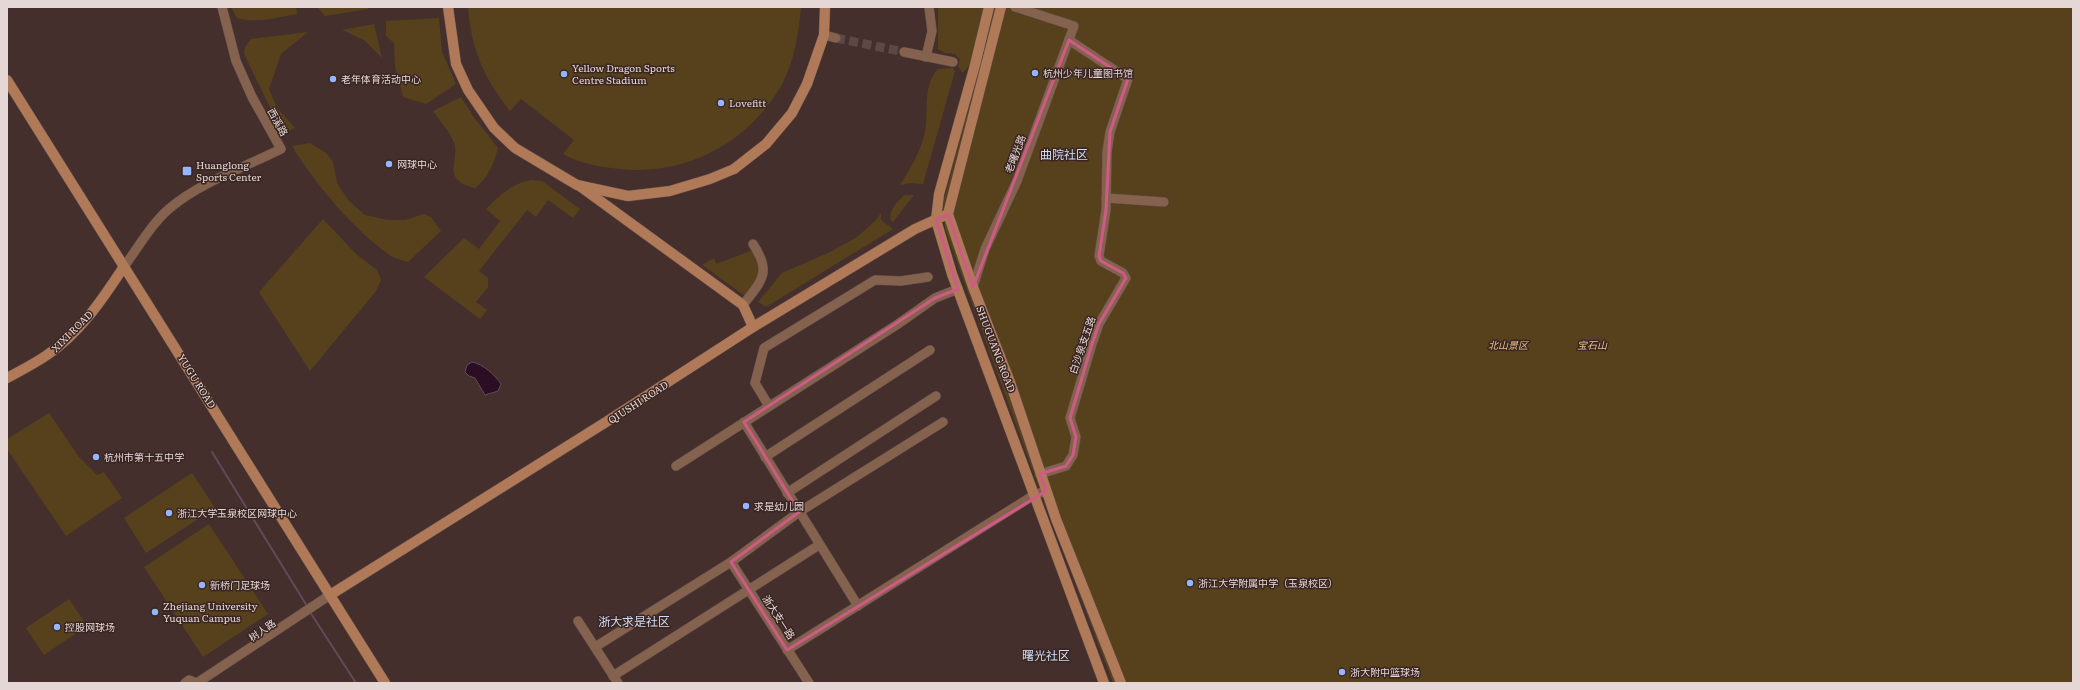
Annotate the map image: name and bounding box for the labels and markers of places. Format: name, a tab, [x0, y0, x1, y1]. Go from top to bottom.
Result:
place label: Yellow Dragon Sports Centre Stadium	[572, 60, 675, 87]
place label: 杭州少年儿童图书馆	[1043, 65, 1133, 80]
marker: 杭州少年儿童图书馆	[1030, 68, 1040, 78]
marker: Yellow Dragon Sports Centre Stadium	[559, 69, 569, 79]
place label: 老年体育活动中心	[341, 71, 421, 86]
marker: 老年体育活动中心	[328, 74, 338, 84]
place label: Lovefitt	[729, 95, 766, 110]
marker: Lovefitt	[716, 98, 726, 108]
place label: 网球中心	[397, 156, 437, 171]
place label: Huanglong Sports Center	[196, 157, 261, 184]
marker: 网球中心	[384, 159, 394, 169]
marker: Huanglong Sports Center	[181, 165, 193, 177]
place label: 杭州市第十五中学	[104, 449, 184, 464]
marker: 杭州市第十五中学	[91, 452, 101, 462]
place label: 求是幼儿园	[754, 498, 804, 513]
marker: 求是幼儿园	[741, 501, 751, 511]
place label: 浙江大学玉泉校区网球中心	[177, 505, 297, 520]
marker: 浙江大学玉泉校区网球中心	[164, 508, 174, 518]
place label: 浙江大学附属中学（玉泉校区）	[1198, 575, 1338, 590]
place label: 新桥门足球场	[210, 577, 270, 592]
marker: 浙江大学附属中学（玉泉校区）	[1185, 578, 1195, 588]
marker: 新桥门足球场	[197, 580, 207, 590]
place label: Zhejiang University Yuquan Campus	[163, 598, 258, 625]
marker: Zhejiang University Yuquan Campus	[150, 607, 160, 617]
place label: 控股网球场	[65, 619, 115, 634]
marker: 控股网球场	[52, 622, 62, 632]
place label: 浙大附中篮球场	[1350, 664, 1420, 679]
marker: 浙大附中篮球场	[1337, 667, 1347, 677]

